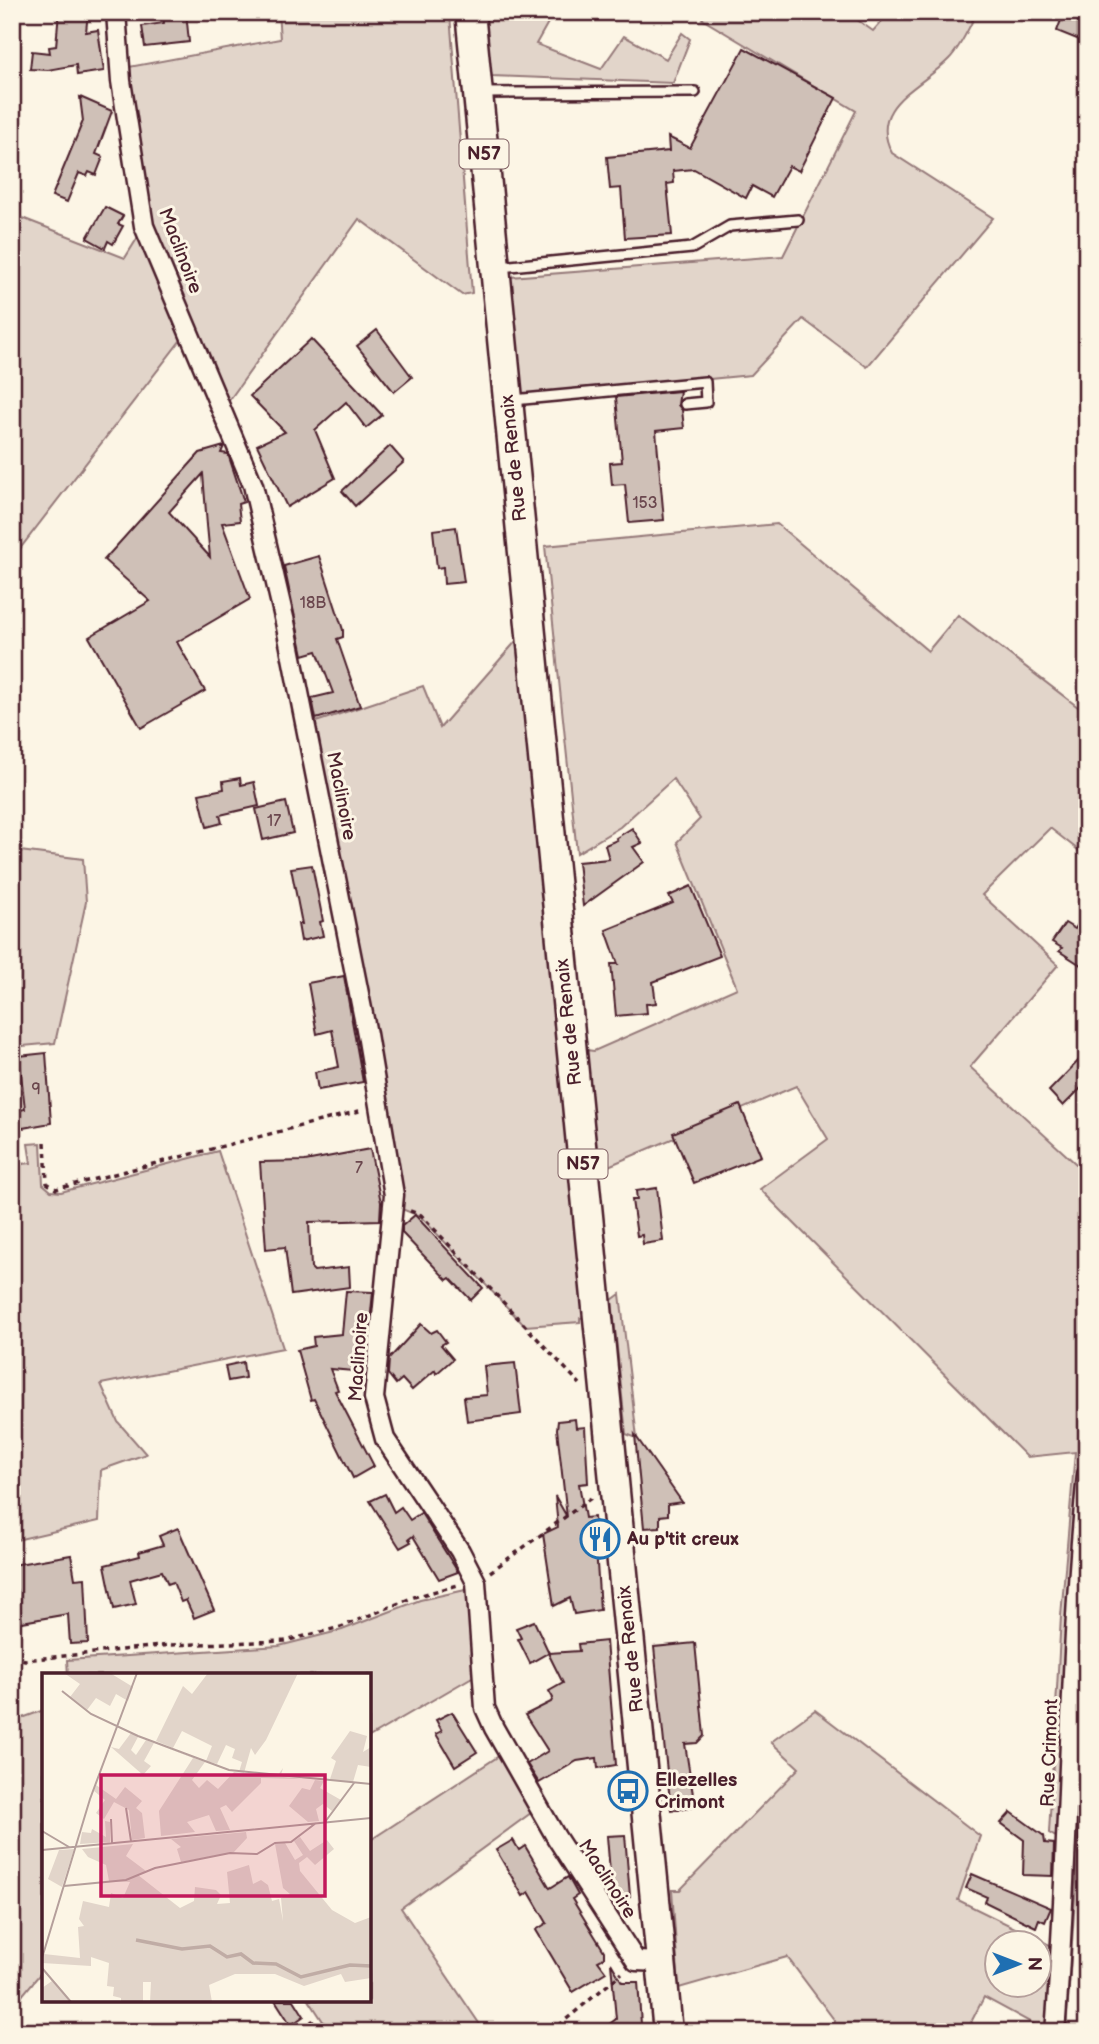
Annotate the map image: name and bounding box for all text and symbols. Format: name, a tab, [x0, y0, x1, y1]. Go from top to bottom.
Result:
road number: N57	[460, 140, 508, 168]
street label: Maclinoire	[153, 205, 207, 297]
street label: Rue de Renaix	[496, 393, 532, 523]
house number: 153	[632, 494, 658, 513]
house number: 18B	[300, 594, 326, 613]
street label: Maclinoire	[321, 750, 361, 842]
house number: 17	[267, 812, 281, 831]
street label: Rue de Renaix	[551, 957, 587, 1087]
house number: 9	[31, 1080, 41, 1099]
road number: N57	[558, 1149, 608, 1178]
house number: 7	[355, 1159, 363, 1178]
street label: Maclinoire	[344, 1311, 374, 1403]
restaurant icon: Au p'tit creux	[579, 1518, 621, 1560]
place label: Au p'tit creux	[626, 1528, 739, 1551]
street label: Rue de Renaix	[613, 1584, 649, 1714]
inset map	[42, 1673, 371, 2002]
street label: Rue Crimont	[1037, 1698, 1063, 1808]
place label: Ellezelles Crimont	[655, 1769, 737, 1814]
bus stop icon: Ellezelles Crimont	[607, 1770, 649, 1812]
street label: Maclinoire	[573, 1835, 641, 1923]
north arrow	[984, 1928, 1054, 1998]
text: N	[1022, 1957, 1045, 1971]

